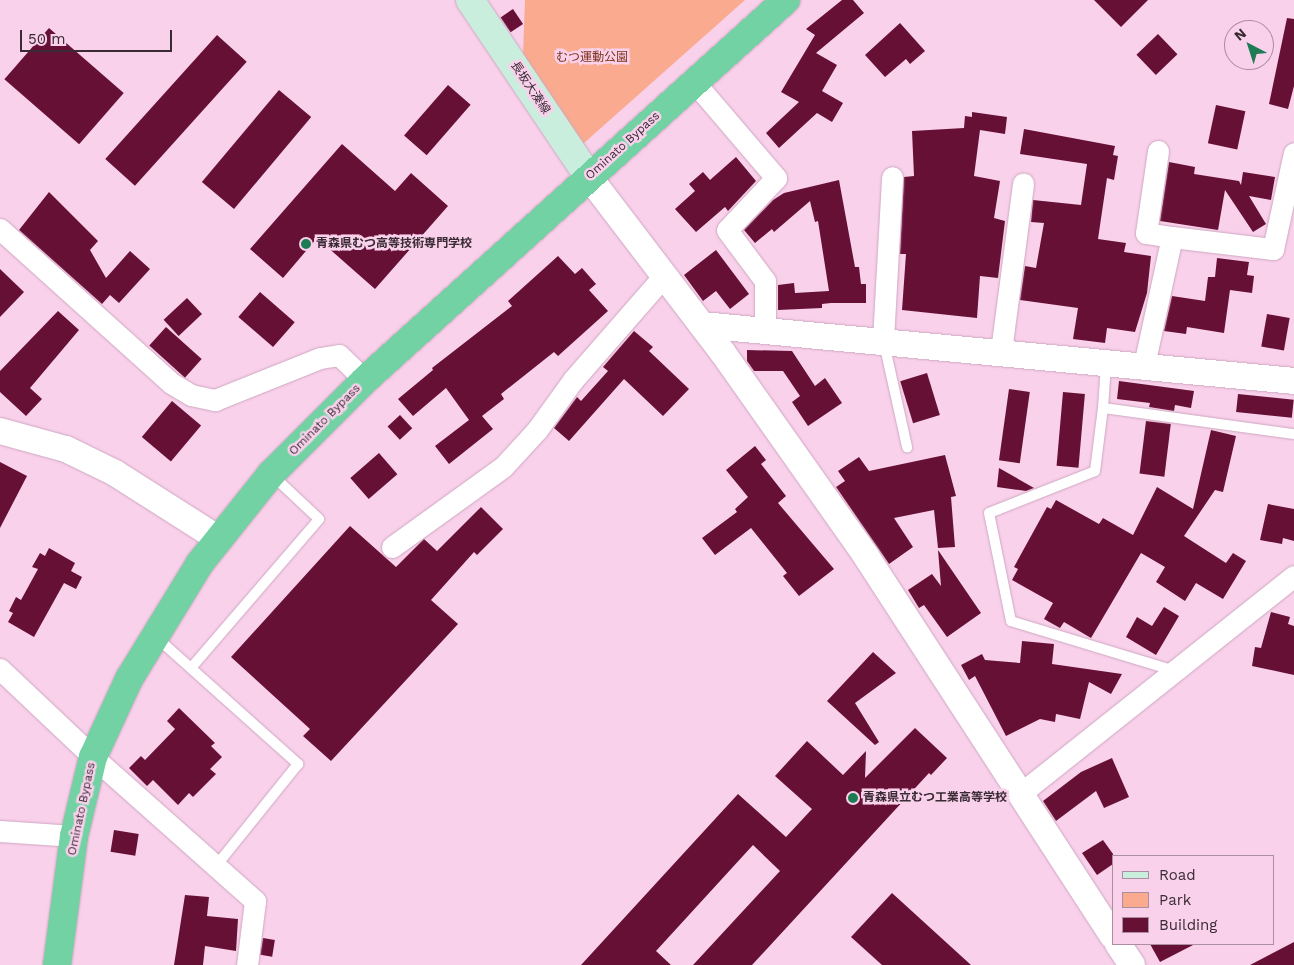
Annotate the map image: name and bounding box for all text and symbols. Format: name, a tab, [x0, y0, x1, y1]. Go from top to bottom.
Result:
scale bar	[22, 20, 175, 52]
north arrow	[1224, 20, 1274, 70]
text: N	[1231, 25, 1249, 44]
text: 50 m	[28, 30, 65, 48]
park label: むつ運動公園	[556, 51, 628, 65]
street label: 長坂大湊線	[507, 59, 553, 117]
street label: Ominato Bypass	[583, 109, 663, 183]
place label: 青森県むつ高等技術専門学校	[316, 237, 472, 251]
marker: 青森県むつ高等技術専門学校	[300, 238, 312, 250]
street label: Ominato Bypass	[286, 381, 364, 459]
street label: Ominato Bypass	[65, 761, 99, 857]
place label: 青森県立むつ工業高等学校	[863, 791, 1007, 805]
marker: 青森県立むつ工業高等学校	[847, 792, 859, 804]
legend	[1112, 855, 1274, 945]
text: Road	[1159, 866, 1196, 884]
text: Park	[1159, 891, 1191, 909]
text: Building	[1159, 916, 1217, 934]

